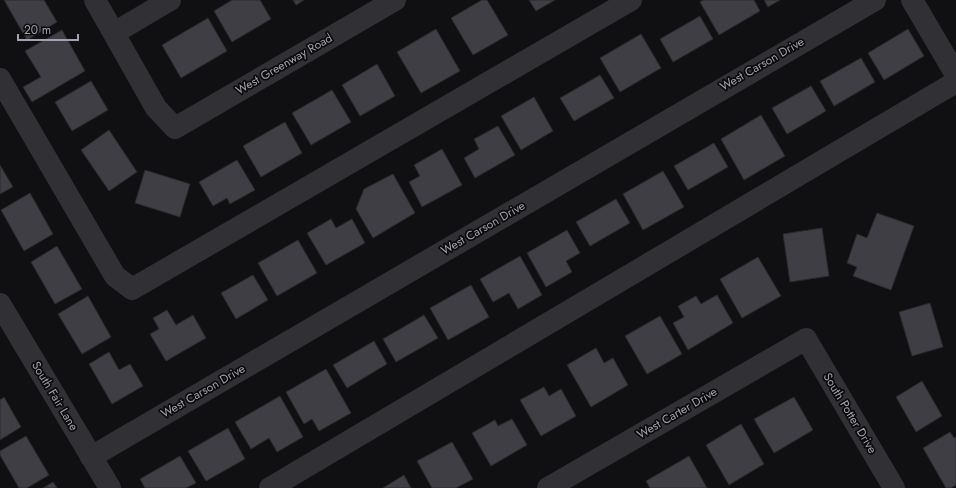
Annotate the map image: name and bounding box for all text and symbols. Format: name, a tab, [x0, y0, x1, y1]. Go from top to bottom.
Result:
scale bar	[18, 16, 78, 42]
text: 20 m	[24, 21, 51, 39]
street label: West Greenway Road	[232, 29, 336, 99]
street label: West Carson Drive	[717, 33, 807, 95]
street label: West Carson Drive	[438, 197, 528, 259]
street label: South Fair Lane	[27, 358, 83, 434]
street label: West Carson Drive	[158, 360, 248, 422]
street label: South Potter Drive	[819, 369, 881, 457]
street label: West Carter Drive	[634, 383, 720, 443]

